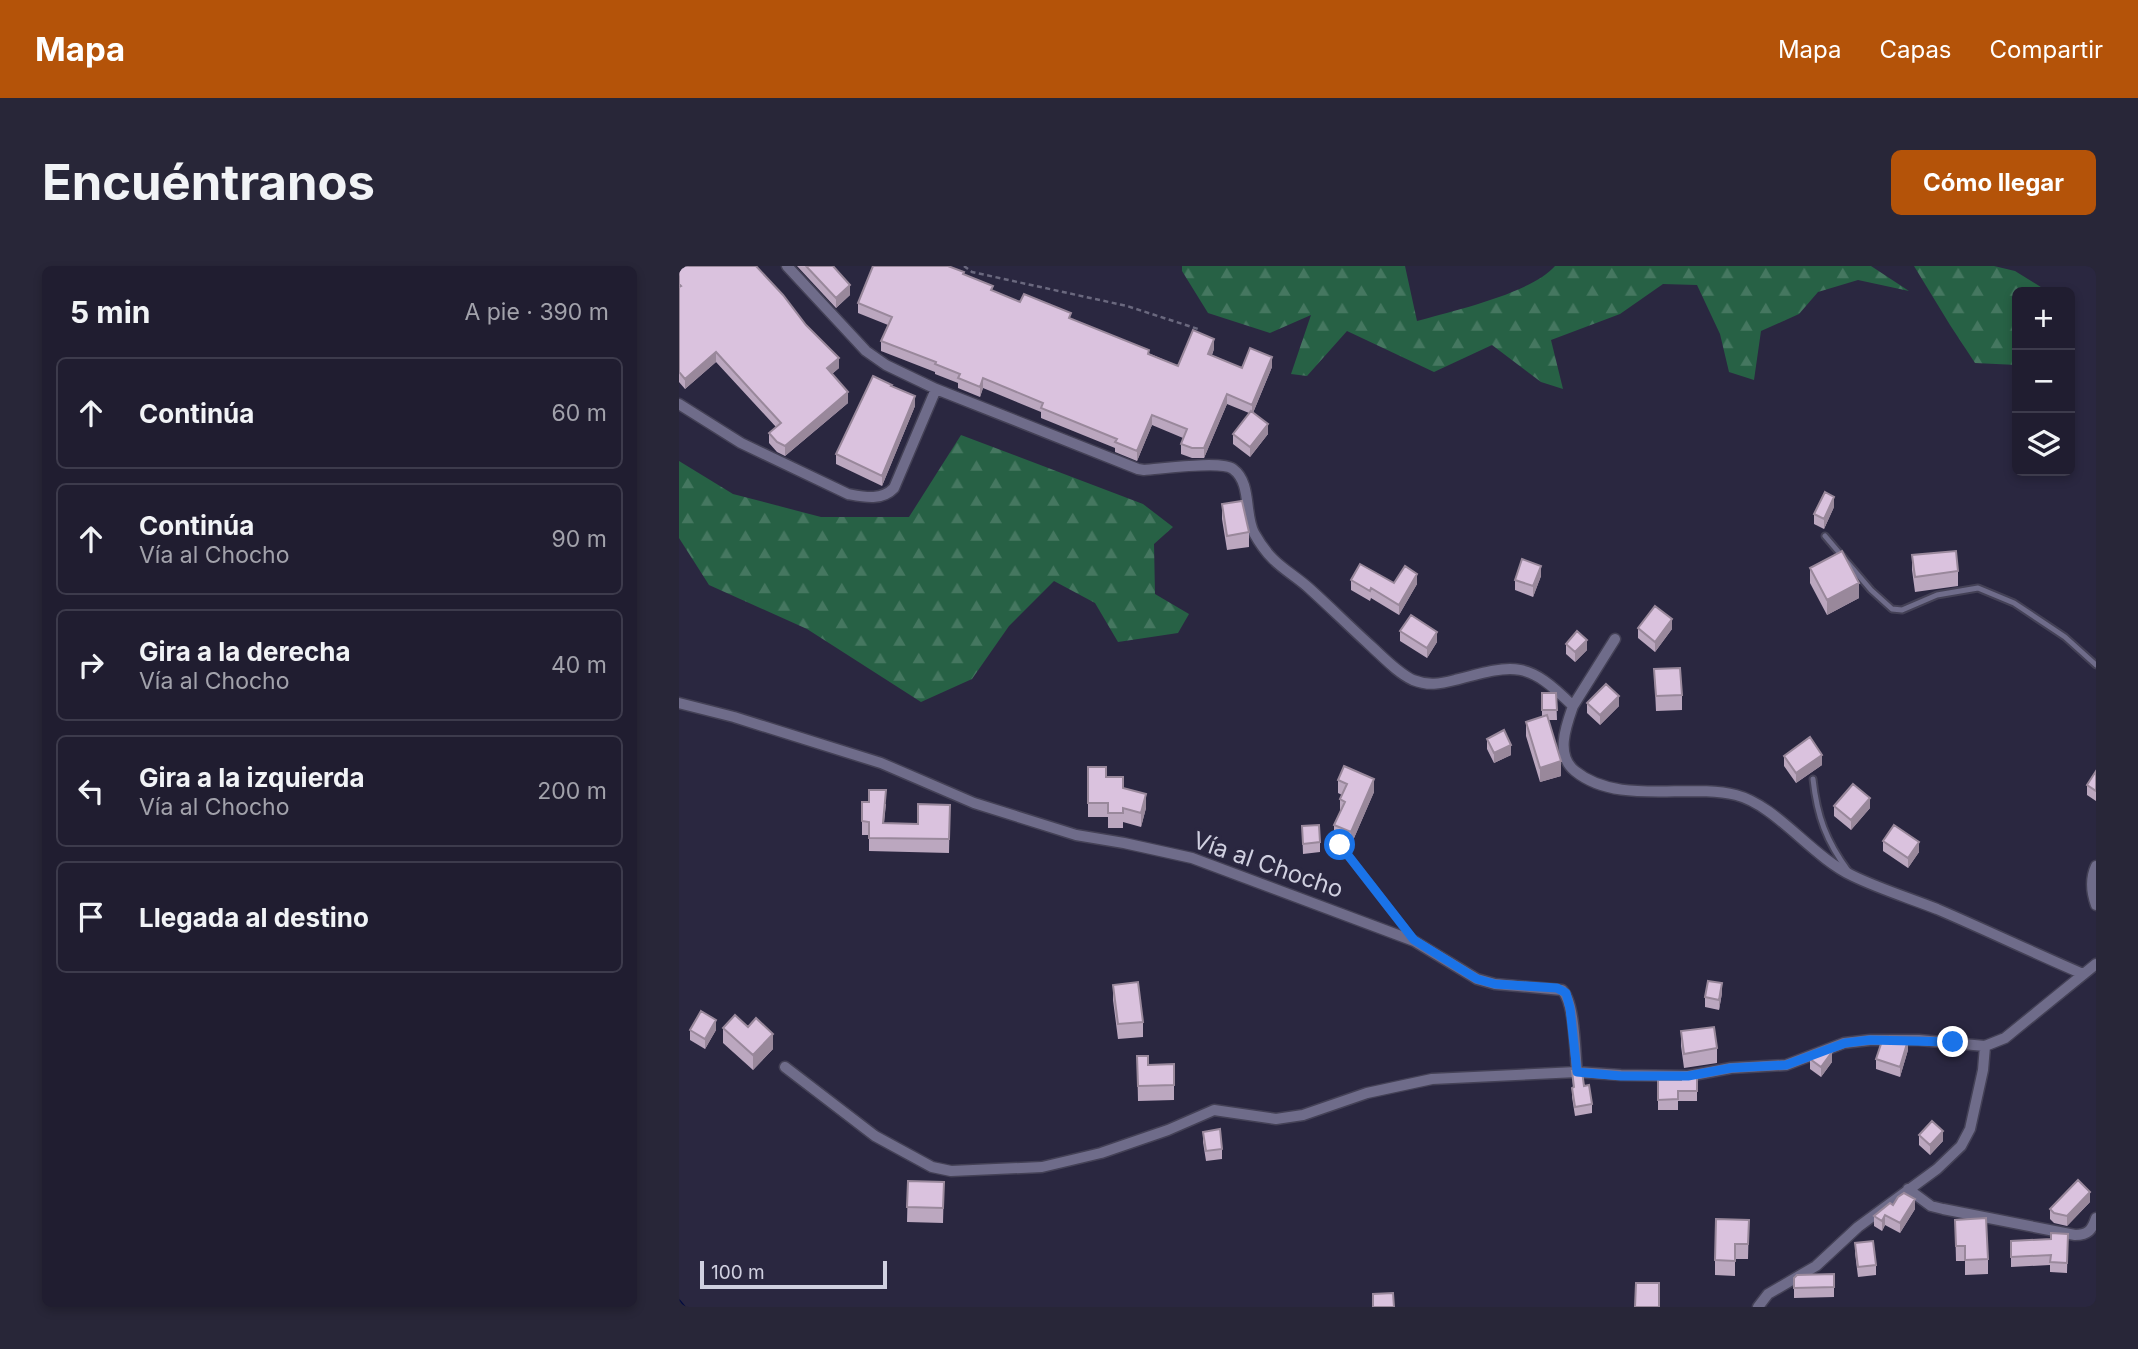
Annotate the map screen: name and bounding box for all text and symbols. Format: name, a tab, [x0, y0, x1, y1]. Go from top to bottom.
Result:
text: Mapa	[35, 29, 125, 69]
text: Mapa	[1778, 35, 1841, 64]
text: Capas	[1879, 35, 1952, 64]
text: Compartir	[1990, 35, 2103, 64]
button: Cómo llegar	[1891, 150, 2096, 215]
text: Encuéntranos	[42, 153, 375, 212]
map controls	[2012, 287, 2075, 476]
button: +	[2012, 287, 2075, 350]
text: 5 min	[70, 294, 150, 330]
text: A pie · 390 m	[464, 298, 609, 326]
button: −	[2012, 350, 2075, 413]
icon: ahead	[72, 394, 110, 432]
text: Continúa	[139, 398, 254, 429]
text: 60 m	[552, 399, 607, 427]
button: layers	[2012, 413, 2075, 476]
text: Continúa	[139, 510, 254, 541]
icon: ahead	[72, 520, 110, 558]
text: 90 m	[552, 525, 607, 553]
text: Vía al Chocho	[139, 541, 290, 569]
text: Gira a la derecha	[139, 636, 351, 667]
icon: right	[72, 646, 110, 684]
text: 40 m	[551, 651, 607, 679]
text: Vía al Chocho	[139, 667, 290, 695]
text: Gira a la izquierda	[139, 762, 365, 793]
icon: left	[72, 772, 110, 810]
text: 200 m	[537, 777, 607, 805]
text: Vía al Chocho	[139, 793, 290, 821]
street label: Vía al Chocho	[1189, 825, 1347, 904]
route start	[1324, 829, 1355, 860]
icon: arrive	[72, 898, 110, 936]
text: Llegada al destino	[139, 902, 369, 933]
route end	[1937, 1026, 1968, 1057]
scale bar	[700, 1258, 887, 1290]
text: 100 m	[711, 1261, 765, 1284]

